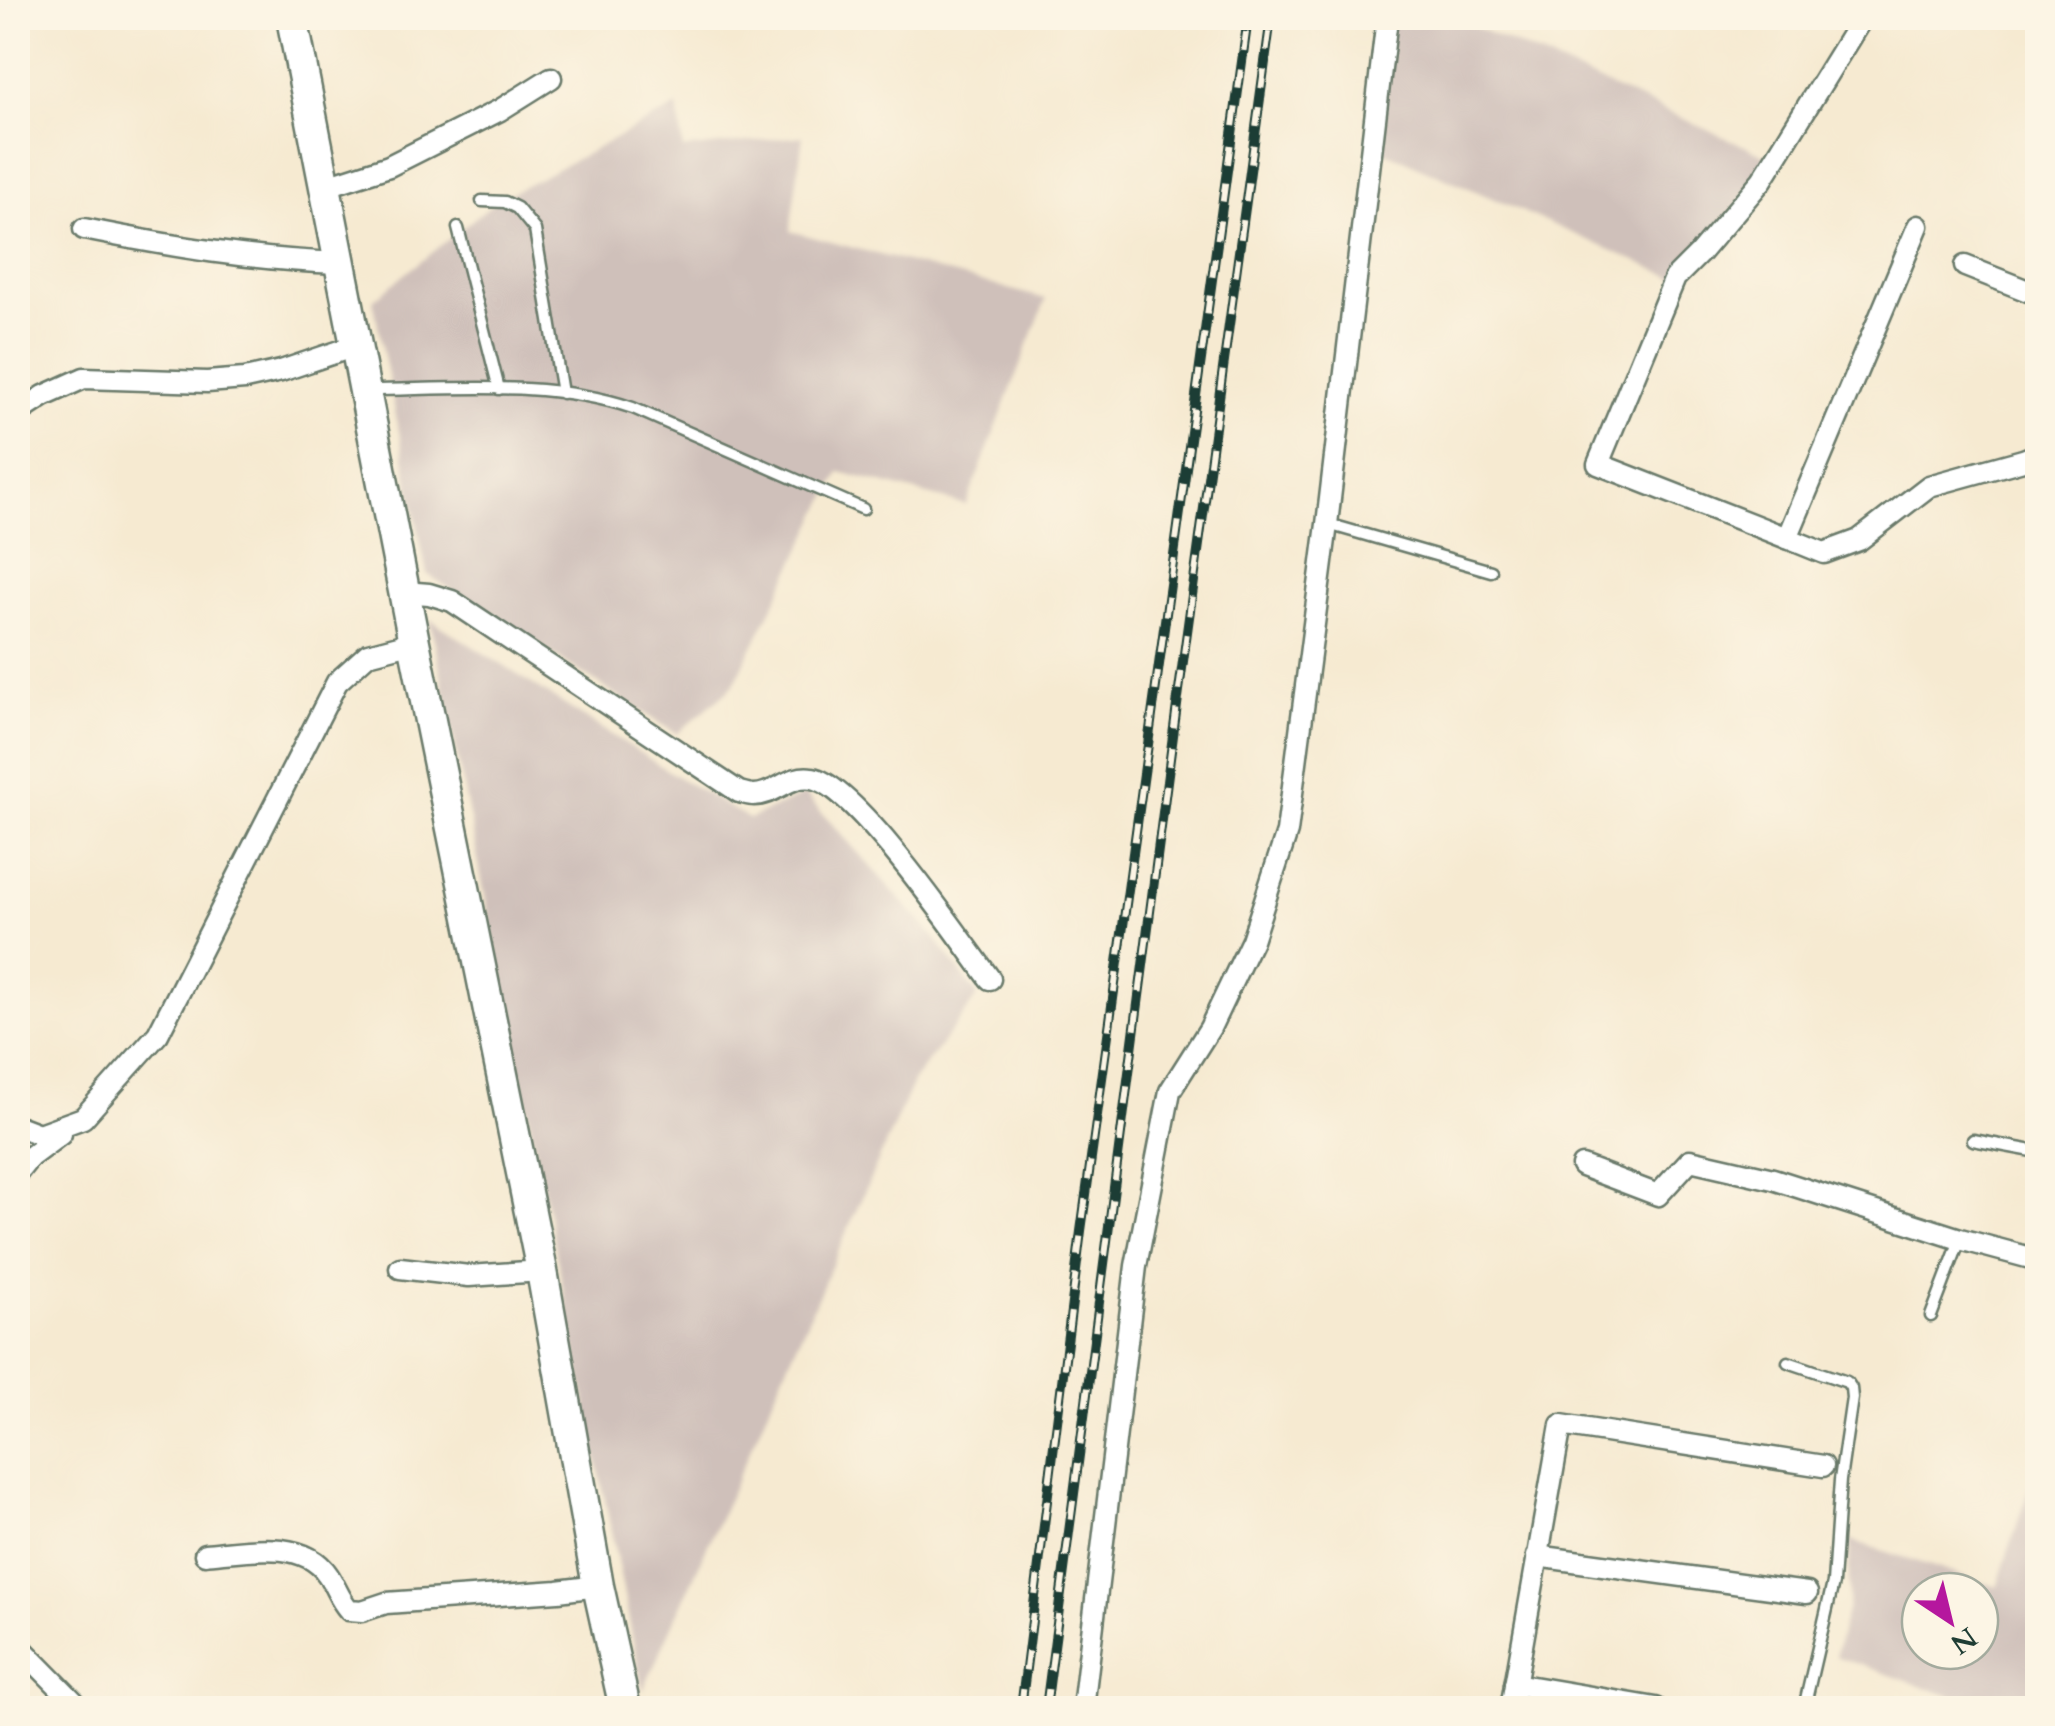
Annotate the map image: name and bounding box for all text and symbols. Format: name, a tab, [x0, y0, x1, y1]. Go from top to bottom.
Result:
north arrow	[1900, 1571, 2000, 1671]
text: N	[1943, 1618, 1985, 1663]

